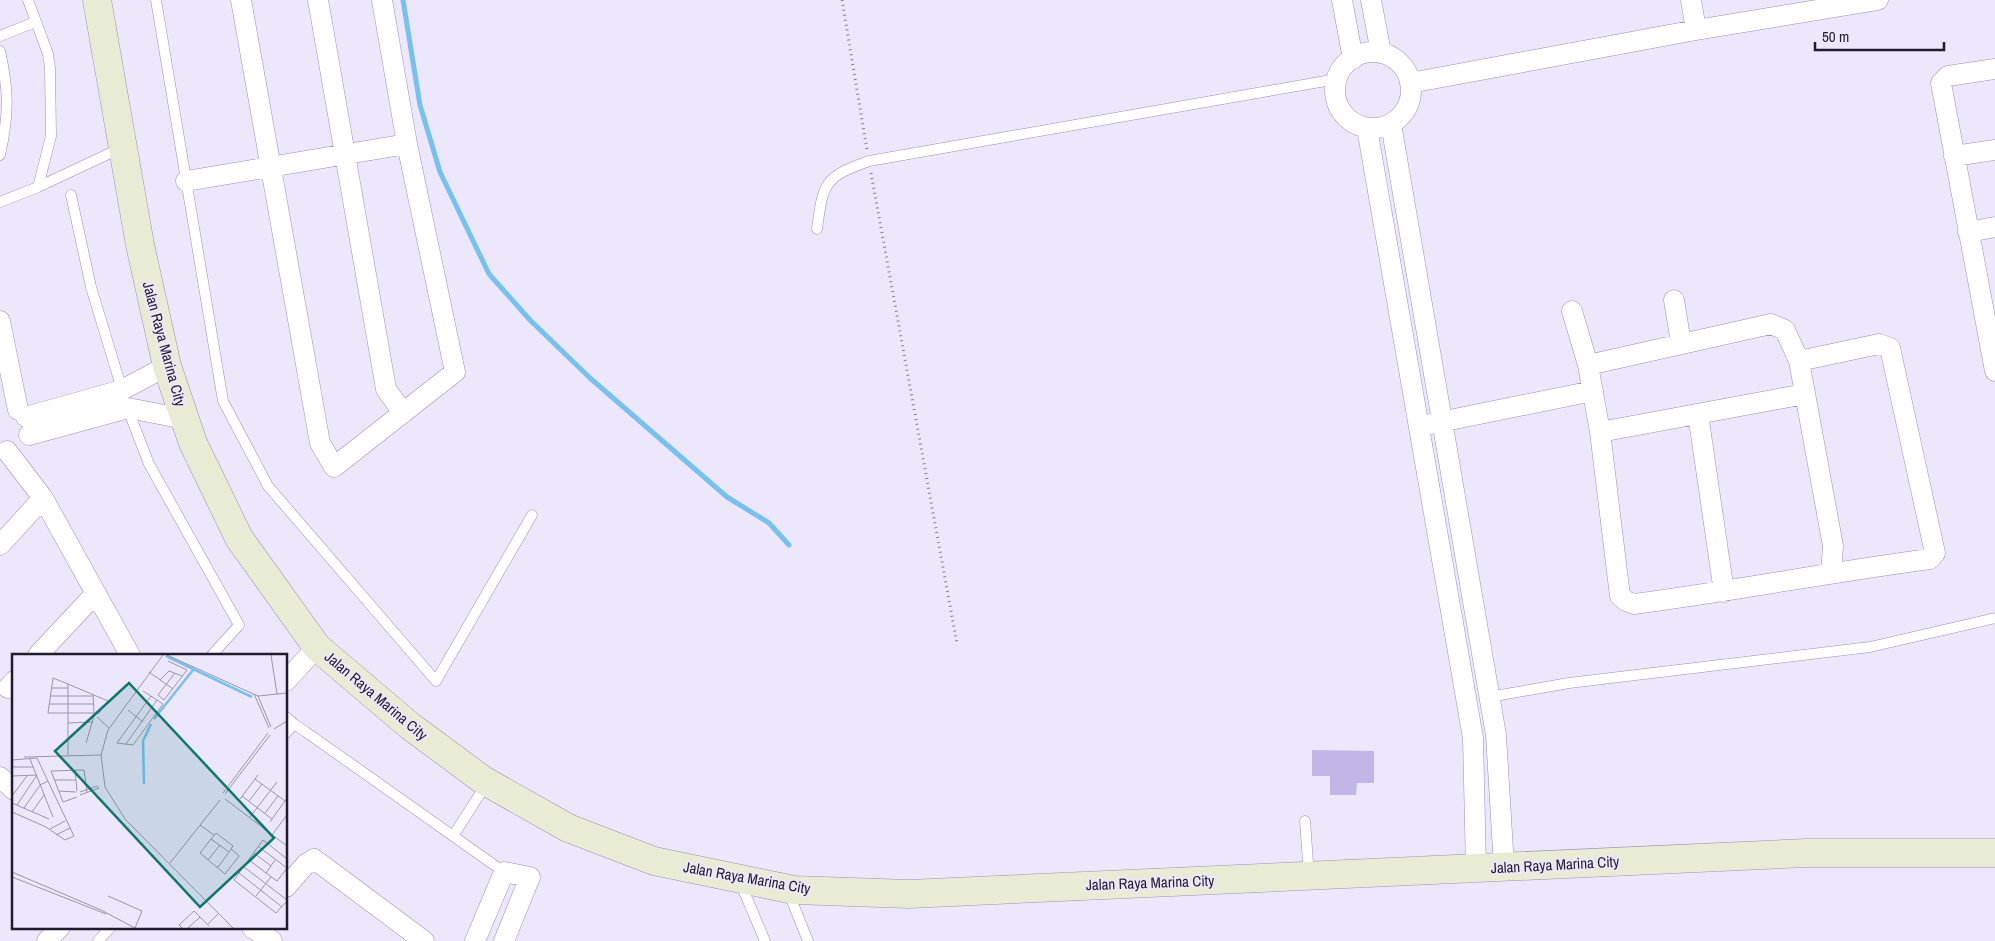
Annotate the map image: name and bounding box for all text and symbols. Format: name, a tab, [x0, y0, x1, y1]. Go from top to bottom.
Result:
scale bar	[1815, 20, 1944, 52]
text: 50 m	[1822, 26, 1849, 47]
street label: Jalan Raya Marina City	[138, 279, 191, 409]
street label: Jalan Raya Marina City	[320, 646, 433, 746]
inset map	[12, 654, 288, 928]
street label: Jalan Raya Marina City	[1490, 851, 1621, 878]
street label: Jalan Raya Marina City	[682, 856, 813, 899]
street label: Jalan Raya Marina City	[1085, 870, 1215, 895]

